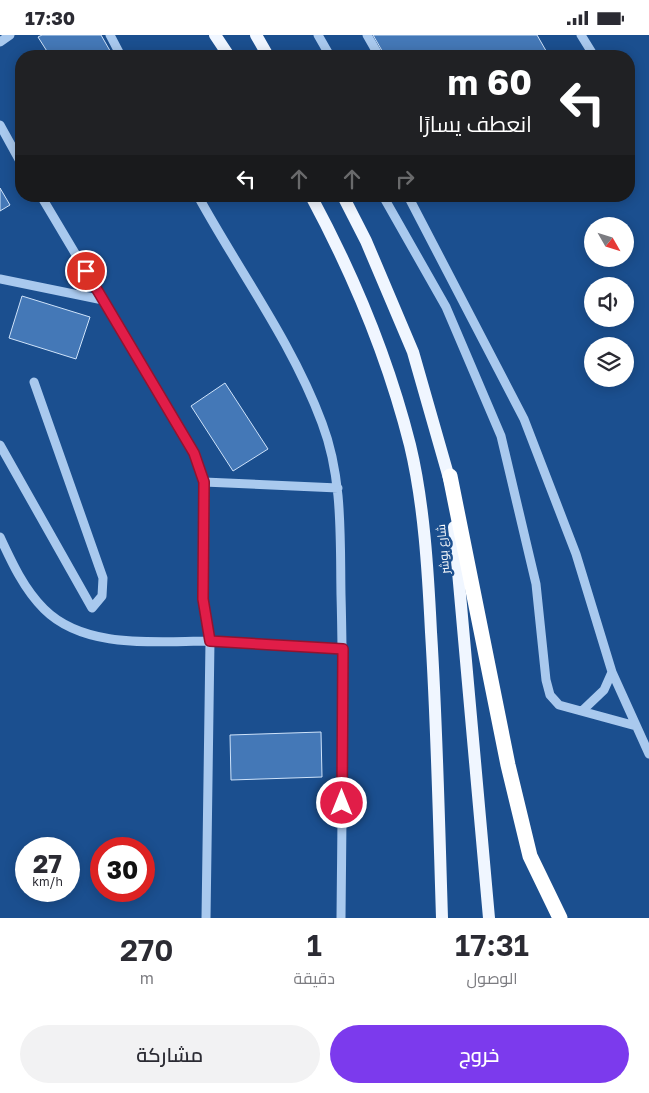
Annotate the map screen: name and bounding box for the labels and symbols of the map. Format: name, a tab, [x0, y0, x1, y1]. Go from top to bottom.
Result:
north arrow	[584, 217, 634, 267]
pin	[65, 250, 107, 292]
street label: شارع بوشر	[433, 523, 453, 575]
position arrow	[315, 776, 367, 828]
speed limit sign: 30	[90, 837, 155, 902]

